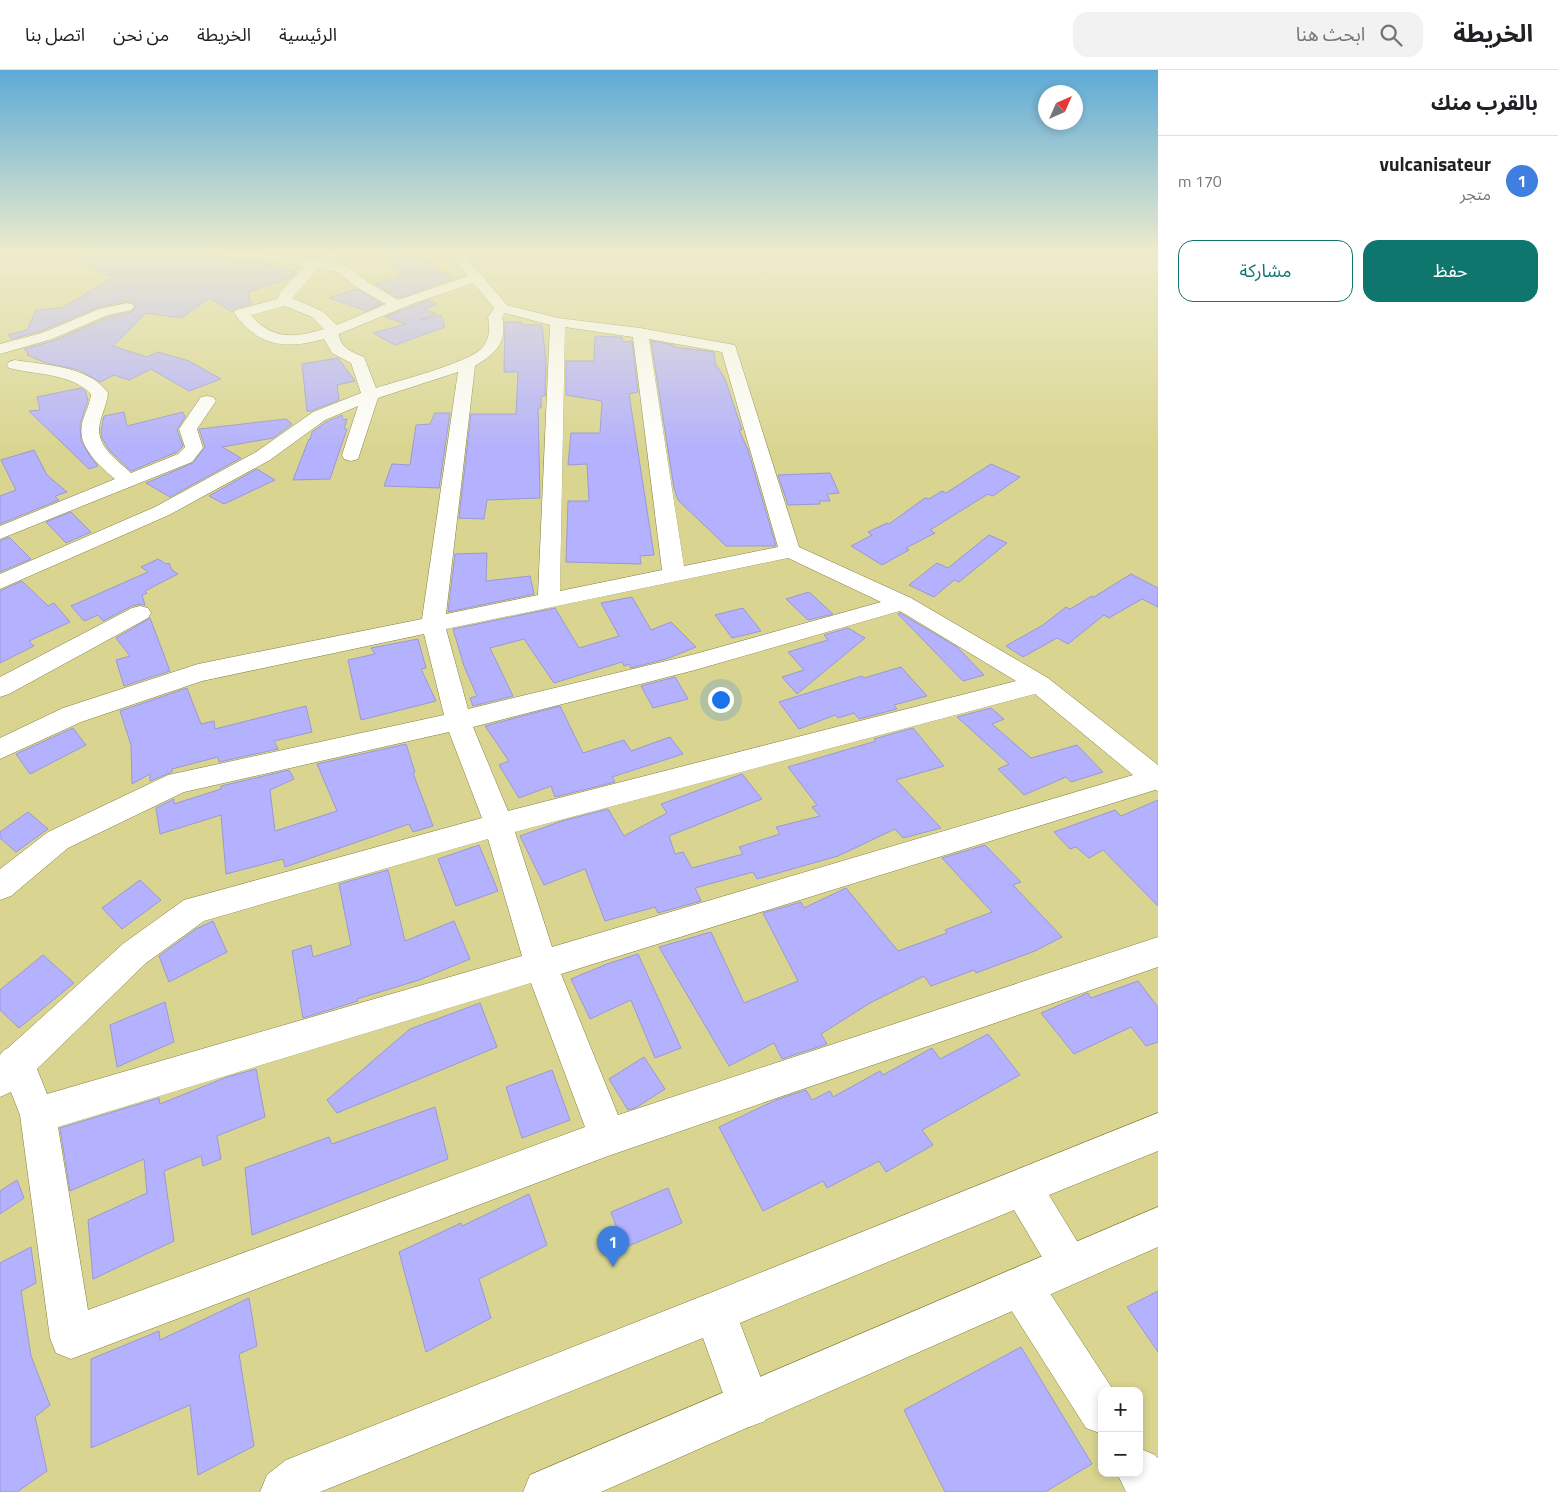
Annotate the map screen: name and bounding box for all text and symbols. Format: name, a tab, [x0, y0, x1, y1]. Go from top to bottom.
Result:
search box	[1073, 12, 1423, 57]
text: الخريطة	[1453, 15, 1533, 51]
text: ابحث هنا	[1296, 19, 1365, 48]
text: اتصل بنا	[25, 21, 85, 48]
text: من نحن	[113, 21, 169, 48]
text: الخريطة	[197, 21, 251, 48]
text: الرئيسية	[279, 21, 337, 48]
icon: search	[1377, 21, 1405, 49]
north arrow	[1038, 85, 1083, 130]
text: بالقرب منك	[1431, 86, 1538, 118]
text: vulcanisateur	[1379, 149, 1491, 178]
text: 170 m	[1178, 169, 1222, 193]
text: 1	[1518, 169, 1526, 193]
text: متجر	[1460, 182, 1491, 206]
button: مشاركة	[1178, 240, 1353, 302]
button: حفظ	[1363, 240, 1538, 302]
your location	[708, 687, 734, 713]
pin: 1	[597, 1226, 629, 1267]
map controls	[1098, 1387, 1143, 1477]
button: +	[1098, 1387, 1143, 1432]
button: −	[1098, 1432, 1143, 1477]

